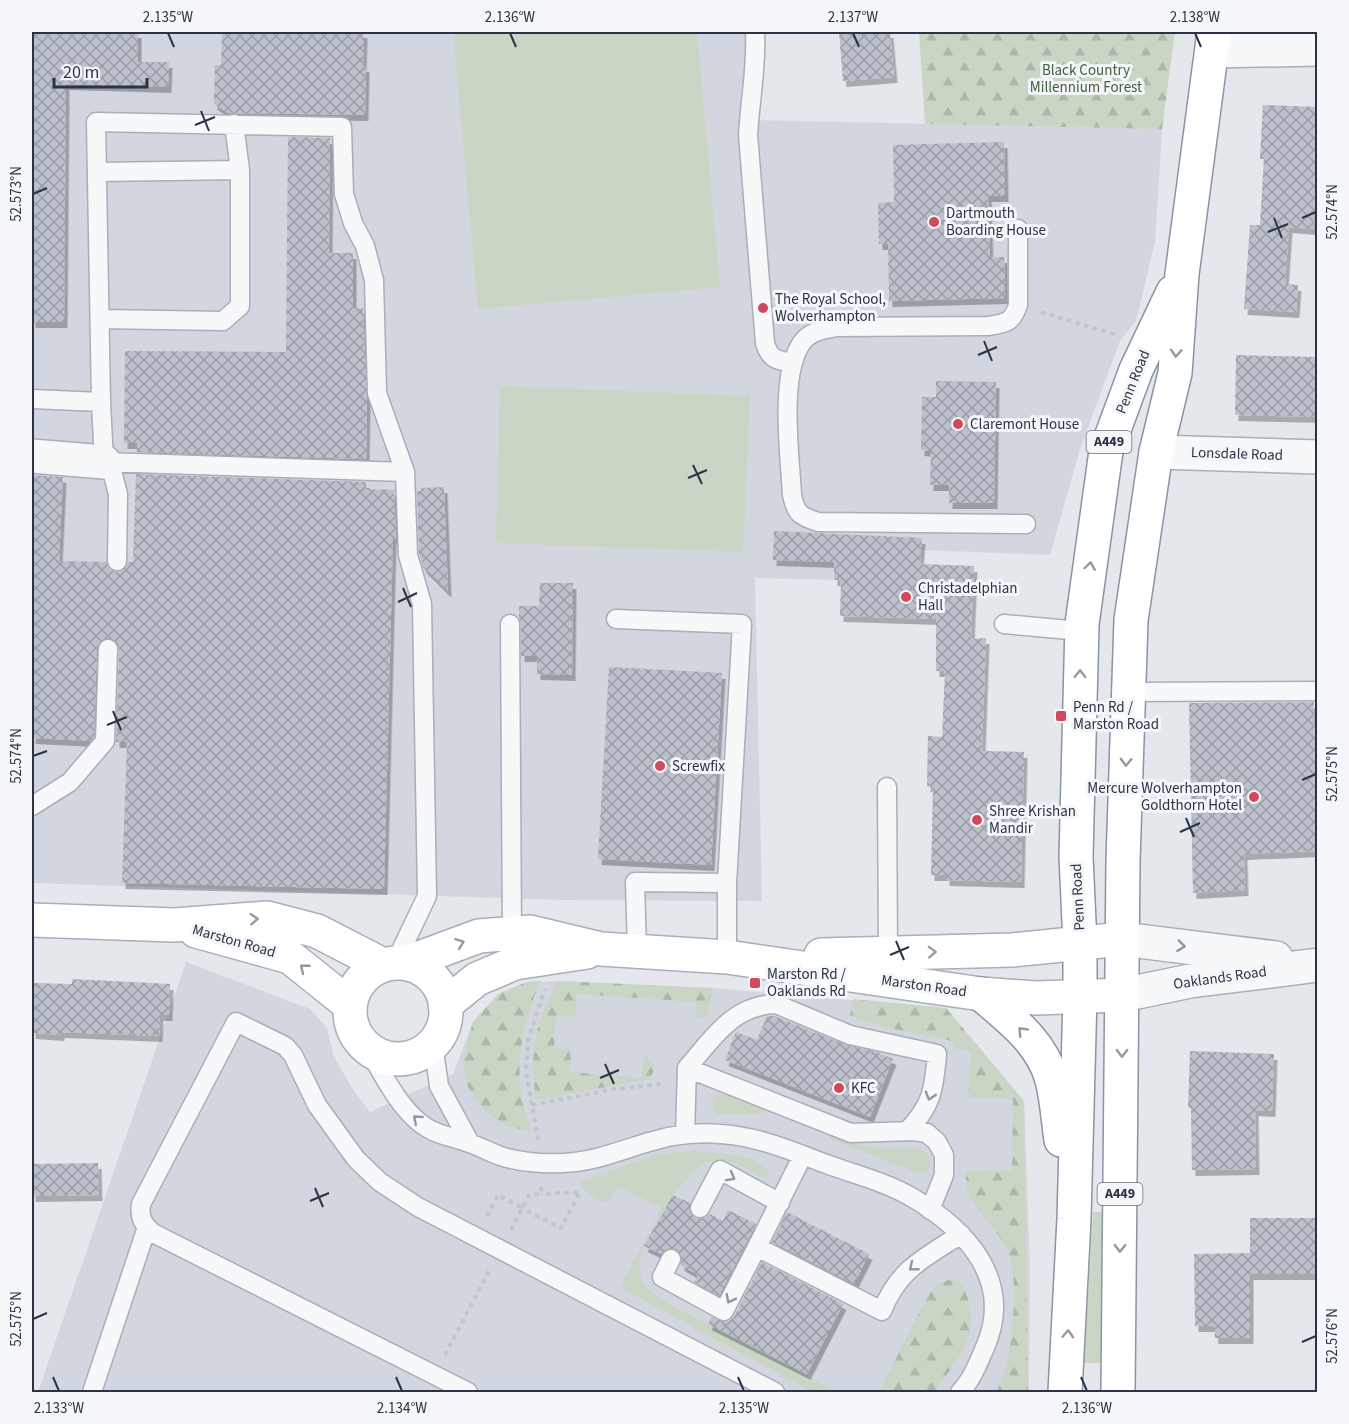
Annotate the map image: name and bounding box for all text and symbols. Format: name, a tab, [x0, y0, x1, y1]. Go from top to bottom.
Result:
text: 2.135°W	[143, 7, 193, 28]
text: 2.136°W	[485, 7, 535, 28]
text: 2.137°W	[828, 7, 878, 28]
text: 2.138°W	[1170, 7, 1220, 28]
scale bar	[54, 51, 147, 89]
text: 20 m	[63, 60, 99, 85]
park label: Black Country Millennium Forest	[1030, 60, 1142, 98]
text: 52.573°N	[6, 166, 27, 222]
text: 52.574°N	[1322, 184, 1343, 240]
place label: Dartmouth Boarding House	[946, 203, 1046, 241]
marker: Dartmouth Boarding House	[927, 215, 941, 229]
place label: The Royal School, Wolverhampton	[775, 289, 886, 327]
marker: The Royal School, Wolverhampton	[756, 301, 770, 315]
street label: Penn Road	[1111, 347, 1155, 417]
one-way arrow	[1170, 349, 1183, 358]
place label: Claremont House	[970, 414, 1079, 435]
marker: Claremont House	[951, 417, 965, 431]
road number: A449	[1086, 431, 1132, 453]
street label: Lonsdale Road	[1191, 442, 1283, 466]
one-way arrow	[1083, 561, 1095, 571]
place label: Christadelphian Hall	[918, 578, 1017, 616]
marker: Christadelphian Hall	[899, 590, 913, 604]
one-way arrow	[1074, 670, 1087, 679]
place label: Penn Rd / Marston Road	[1073, 697, 1159, 735]
marker: Penn Rd / Marston Road	[1054, 709, 1068, 723]
text: 52.574°N	[6, 728, 27, 784]
text: 52.575°N	[1322, 746, 1343, 802]
place label: Screwfix	[672, 756, 725, 777]
one-way arrow	[1120, 758, 1133, 767]
marker: Screwfix	[653, 759, 667, 773]
place label: Mercure Wolverhampton Goldthorn Hotel	[1087, 778, 1242, 816]
marker: Mercure Wolverhampton Goldthorn Hotel	[1247, 790, 1261, 804]
place label: Shree Krishan Mandir	[989, 801, 1076, 839]
marker: Shree Krishan Mandir	[970, 813, 984, 827]
street label: Penn Road	[1066, 863, 1090, 931]
one-way arrow	[249, 912, 258, 925]
street label: Marston Road	[190, 919, 278, 963]
one-way arrow	[454, 938, 465, 950]
one-way arrow	[1176, 940, 1185, 952]
one-way arrow	[927, 946, 936, 959]
street label: Oaklands Road	[1172, 961, 1268, 995]
place label: Marston Rd / Oaklands Rd	[767, 964, 847, 1002]
one-way arrow	[300, 965, 311, 976]
street label: Marston Road	[880, 970, 968, 1002]
marker: Marston Rd / Oaklands Rd	[748, 976, 762, 990]
one-way arrow	[1019, 1028, 1030, 1039]
one-way arrow	[1116, 1049, 1128, 1058]
place label: KFC	[851, 1078, 876, 1099]
marker: KFC	[832, 1081, 846, 1095]
one-way arrow	[925, 1090, 937, 1101]
one-way arrow	[413, 1115, 424, 1126]
one-way arrow	[725, 1170, 735, 1181]
road number: A449	[1098, 1183, 1142, 1205]
one-way arrow	[1113, 1244, 1126, 1253]
one-way arrow	[909, 1259, 920, 1270]
text: 52.575°N	[6, 1291, 27, 1347]
one-way arrow	[726, 1293, 737, 1303]
text: 52.576°N	[1322, 1308, 1343, 1364]
one-way arrow	[1061, 1330, 1074, 1339]
text: 2.133°W	[34, 1398, 84, 1419]
text: 2.134°W	[377, 1398, 427, 1419]
text: 2.135°W	[719, 1398, 769, 1419]
text: 2.136°W	[1062, 1398, 1112, 1419]

